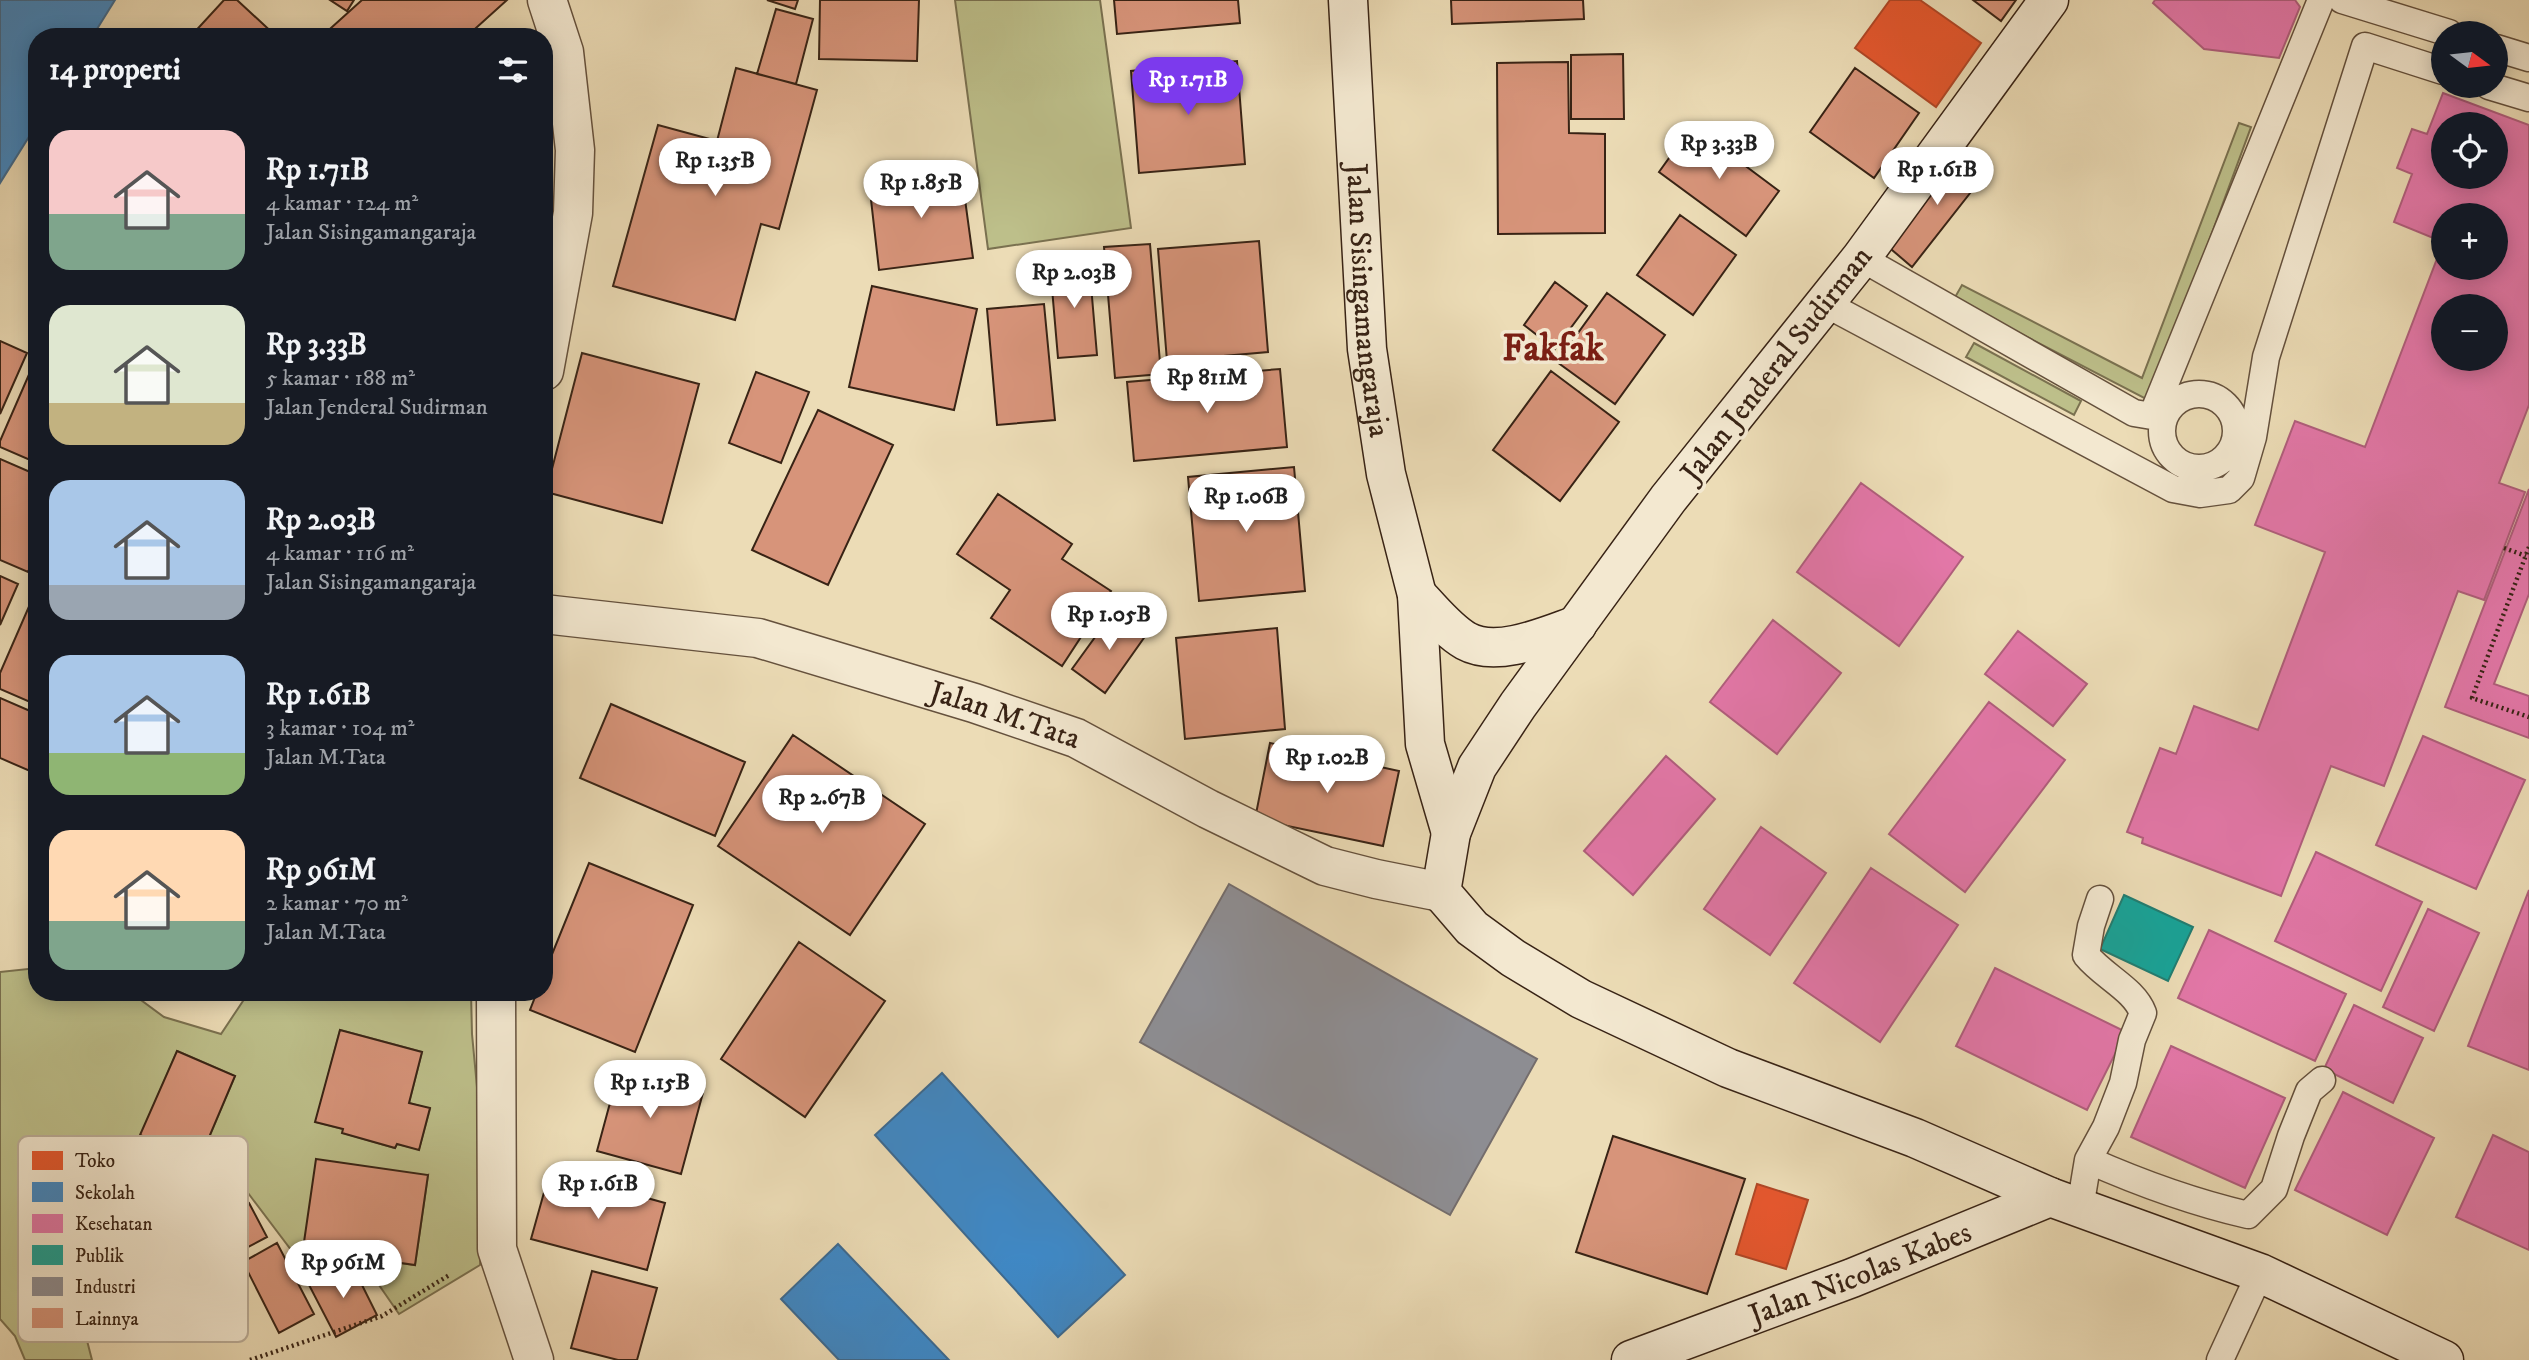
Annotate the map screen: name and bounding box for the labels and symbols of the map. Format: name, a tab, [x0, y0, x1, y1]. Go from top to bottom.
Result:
north arrow	[2431, 21, 2508, 98]
pin: Rp 1.71B	[1116, 58, 1260, 117]
pin: Rp 3.33B	[1647, 122, 1791, 181]
pin: Rp 1.35B	[643, 138, 787, 198]
pin: Rp 1.61B	[1865, 148, 2009, 207]
pin: Rp 1.85B	[849, 160, 993, 220]
street label: Jalan Sisingamangaraja	[1337, 160, 1397, 440]
street label: Jalan Jenderal Sudirman	[1672, 239, 1881, 493]
pin: Rp 2.03B	[1002, 250, 1146, 310]
district label: Fakfak	[1502, 326, 1604, 373]
pin: Rp 811M	[1142, 356, 1272, 415]
pin: Rp 1.06B	[1174, 475, 1318, 534]
pin: Rp 1.05B	[1037, 592, 1181, 652]
street label: Jalan M.Tata	[922, 673, 1085, 758]
pin: Rp 1.02B	[1255, 736, 1399, 795]
pin: Rp 2.67B	[750, 776, 894, 835]
pin: Rp 1.15B	[578, 1060, 722, 1120]
legend	[18, 1136, 248, 1342]
text: Toko	[75, 1150, 115, 1173]
pin: Rp 1.61B	[526, 1162, 670, 1221]
text: Sekolah	[75, 1182, 135, 1205]
text: Kesehatan	[75, 1213, 152, 1236]
street label: Jalan Nicolas Kabes	[1742, 1214, 1977, 1336]
pin: Rp 961M	[278, 1240, 408, 1300]
text: Publik	[75, 1245, 125, 1268]
text: Industri	[75, 1276, 136, 1299]
text: Lainnya	[75, 1308, 138, 1331]

